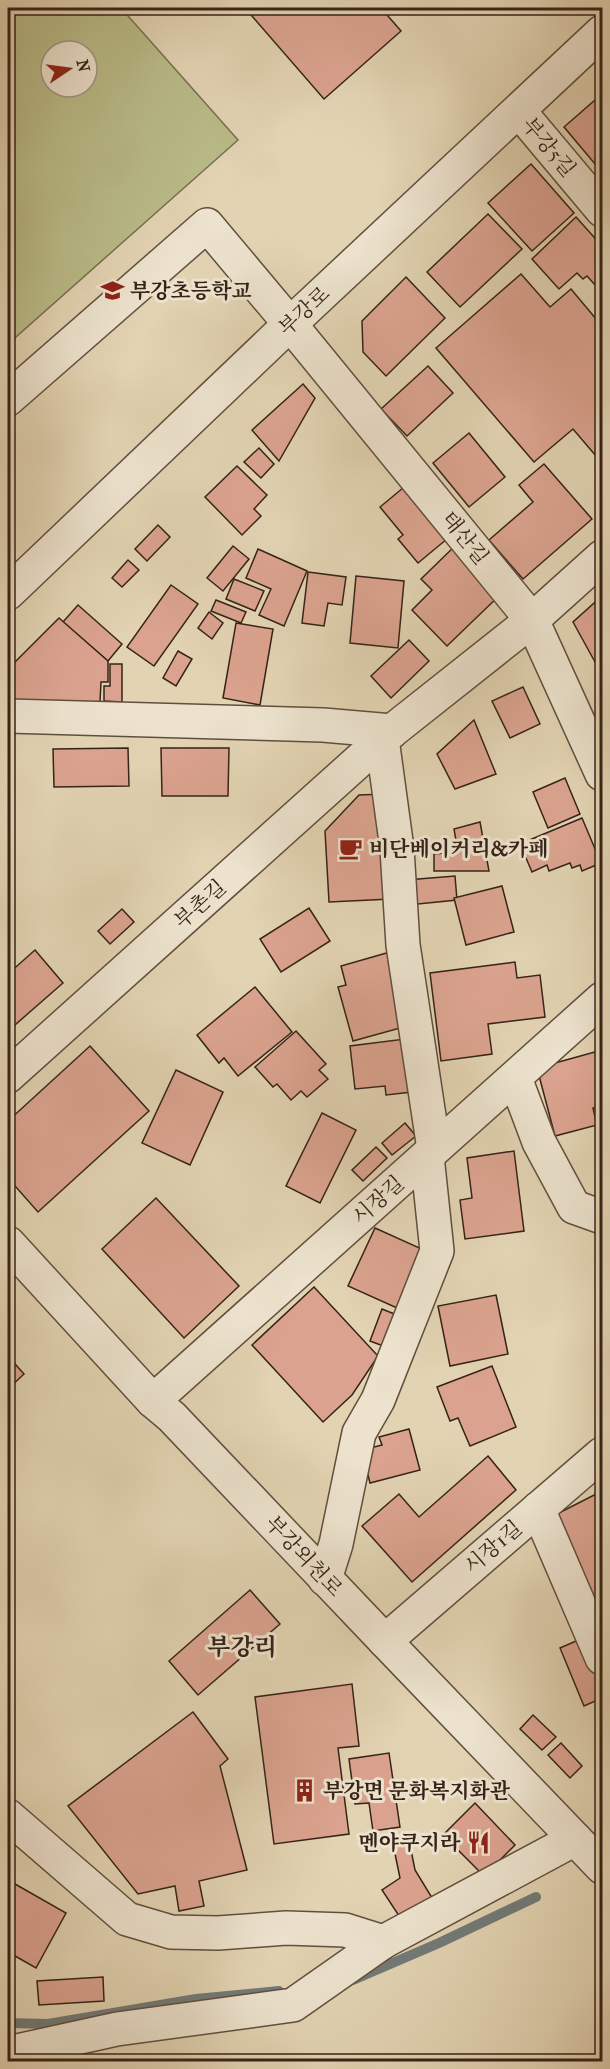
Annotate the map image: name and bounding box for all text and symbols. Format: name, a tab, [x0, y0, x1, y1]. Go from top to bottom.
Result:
north arrow	[39, 39, 99, 99]
text: N	[73, 58, 94, 75]
street label: 부강5길	[517, 112, 581, 182]
school or university icon: 부강초등학교	[99, 278, 125, 304]
place label: 부강초등학교	[130, 279, 252, 303]
street label: 부강로	[274, 281, 334, 341]
street label: 태산길	[437, 507, 493, 569]
cafe icon: 비단베이커리&카페	[338, 836, 364, 862]
place label: 비단베이커리&카페	[369, 837, 549, 861]
street label: 부촌길	[169, 875, 231, 933]
street label: 시장길	[347, 1171, 409, 1229]
street label: 부강외천로	[261, 1511, 347, 1601]
street label: 시장1길	[459, 1516, 527, 1578]
district label: 부강리	[207, 1633, 277, 1661]
building icon: 부강면 문화복지화관	[292, 1778, 318, 1804]
place label: 부강면 문화복지화관	[323, 1779, 511, 1803]
restaurant icon: 멘야쿠지라	[465, 1830, 491, 1856]
place label: 멘야쿠지라	[359, 1831, 461, 1855]

